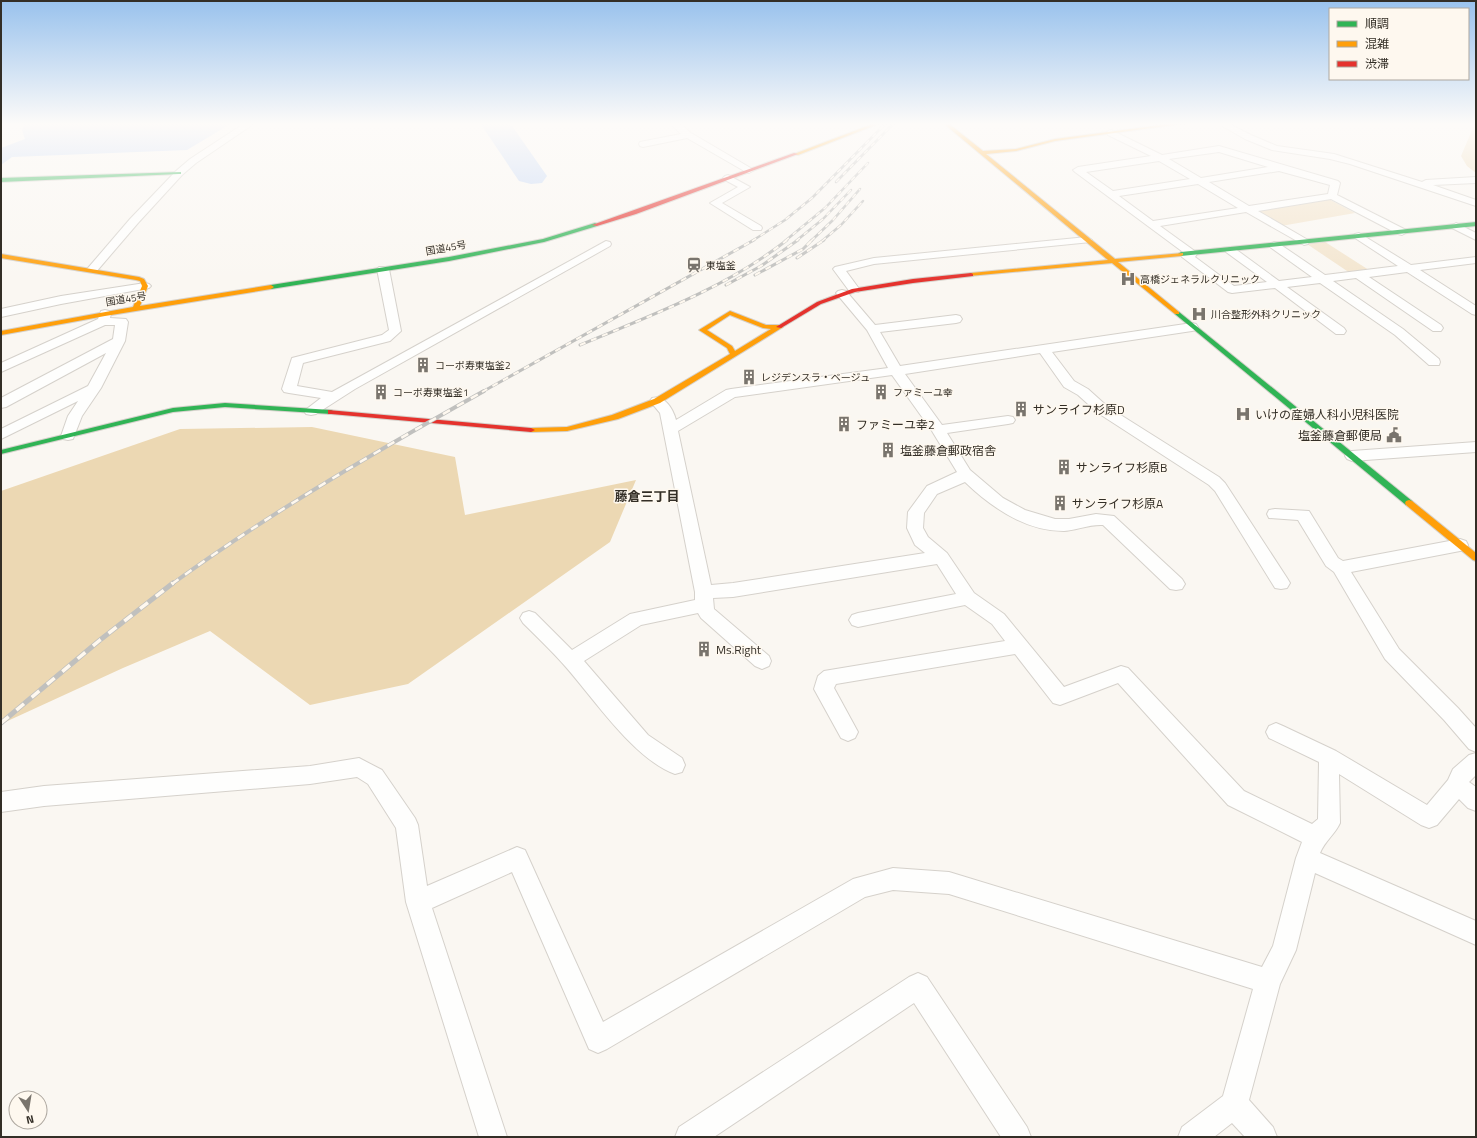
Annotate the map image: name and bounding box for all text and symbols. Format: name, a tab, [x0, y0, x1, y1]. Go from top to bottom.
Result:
legend	[1329, 8, 1469, 80]
text: 順調	[1365, 14, 1389, 33]
text: 混雑	[1365, 34, 1389, 53]
text: 渋滞	[1365, 54, 1389, 73]
street label: 国道45号	[424, 237, 468, 259]
station icon: 東塩釜	[685, 256, 703, 274]
place label: 東塩釜	[706, 258, 736, 273]
hospital icon: 高橋ジェネラルクリニック	[1119, 270, 1137, 288]
place label: 高橋ジェネラルクリニック	[1140, 272, 1260, 287]
street label: 国道45号	[104, 288, 148, 310]
hospital icon: 川合整形外科クリニック	[1190, 305, 1208, 323]
place label: 川合整形外科クリニック	[1211, 307, 1321, 322]
building icon: コーポ寿東塩釜2	[414, 356, 432, 374]
place label: コーポ寿東塩釜2	[435, 358, 511, 373]
building icon: レジデンスラ・ベージュ	[740, 368, 758, 386]
place label: レジデンスラ・ベージュ	[761, 370, 870, 385]
building icon: コーポ寿東塩釜1	[372, 383, 390, 401]
building icon: ファミーユ幸	[872, 383, 890, 401]
place label: コーポ寿東塩釜1	[393, 385, 469, 400]
place label: ファミーユ幸	[893, 385, 953, 400]
building icon: サンライフ杉原D	[1012, 400, 1030, 418]
place label: サンライフ杉原D	[1033, 400, 1125, 419]
hospital icon: いけの産婦人科小児科医院	[1234, 405, 1252, 423]
place label: いけの産婦人科小児科医院	[1255, 405, 1399, 424]
building icon: ファミーユ幸2	[835, 415, 853, 433]
place label: ファミーユ幸2	[856, 415, 935, 434]
place label: 塩釜藤倉郵便局	[1298, 426, 1382, 445]
public building icon: 塩釜藤倉郵便局	[1385, 426, 1403, 444]
building icon: 塩釜藤倉郵政宿舎	[879, 441, 897, 459]
place label: 塩釜藤倉郵政宿舎	[900, 441, 996, 460]
building icon: サンライフ杉原B	[1055, 458, 1073, 476]
place label: サンライフ杉原B	[1076, 458, 1167, 477]
district label: 藤倉三丁目	[614, 486, 680, 506]
building icon: サンライフ杉原A	[1051, 494, 1069, 512]
place label: サンライフ杉原A	[1072, 494, 1163, 513]
building icon: Ms.Right	[695, 640, 713, 658]
place label: Ms.Right	[716, 640, 762, 659]
north arrow	[8, 1090, 48, 1130]
text: N	[25, 1111, 35, 1128]

